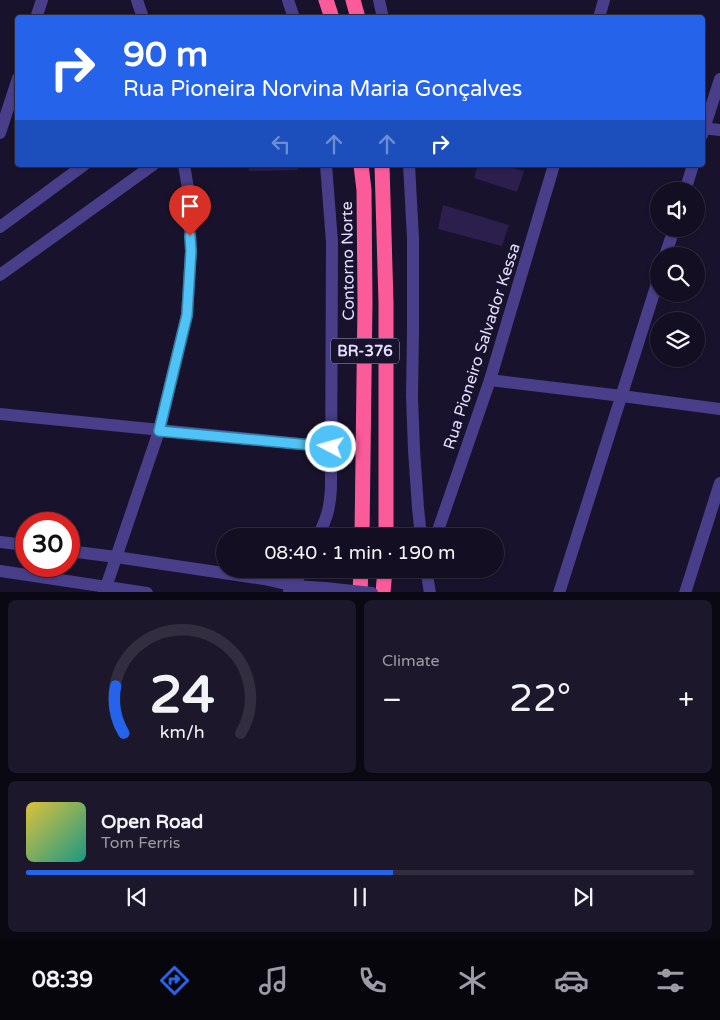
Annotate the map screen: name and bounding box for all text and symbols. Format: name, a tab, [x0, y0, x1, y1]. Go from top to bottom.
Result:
text: 90 m	[123, 34, 208, 76]
icon: right	[40, 35, 105, 100]
text: Rua Pioneira Norvina Maria Gonçalves	[123, 76, 522, 102]
icon: left	[267, 130, 295, 158]
icon: ahead	[320, 130, 348, 158]
icon: ahead	[373, 130, 401, 158]
icon: right	[426, 130, 454, 158]
map controls	[650, 182, 705, 367]
button: sound	[650, 182, 705, 237]
pin	[169, 185, 211, 236]
icon: arrive	[176, 192, 204, 220]
street label: Contorno Norte	[337, 201, 359, 321]
street label: Rua Pioneiro Salvador Kessa	[439, 241, 525, 452]
button: search	[650, 247, 705, 302]
button: layers	[650, 312, 705, 367]
road number: BR-376	[331, 338, 399, 364]
position arrow	[304, 420, 356, 472]
speed limit sign: 30	[15, 512, 80, 577]
text: 08:40 · 1 min · 190 m	[264, 542, 456, 564]
text: Climate	[382, 651, 440, 671]
text: 24	[149, 664, 215, 727]
text: 22°	[509, 676, 571, 722]
text: −	[382, 683, 402, 717]
text: +	[678, 683, 694, 717]
text: km/h	[160, 722, 204, 743]
text: Open Road	[101, 811, 203, 833]
text: Tom Ferris	[101, 833, 180, 853]
icon: previous	[123, 883, 151, 911]
icon: pause	[346, 883, 374, 911]
icon: next	[569, 883, 597, 911]
icon: directions	[157, 963, 192, 998]
icon: music	[256, 963, 291, 998]
icon: phone	[355, 963, 390, 998]
icon: climate	[455, 963, 490, 998]
icon: car	[554, 963, 589, 998]
icon: filters	[653, 963, 688, 998]
text: 08:39	[32, 967, 93, 993]

